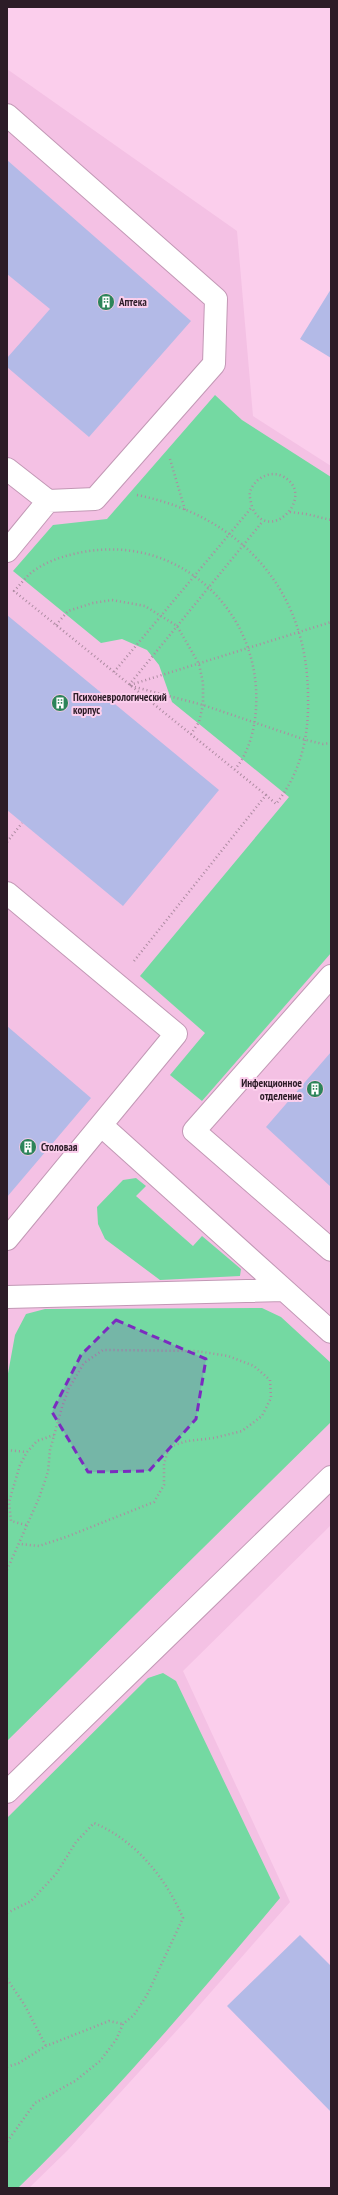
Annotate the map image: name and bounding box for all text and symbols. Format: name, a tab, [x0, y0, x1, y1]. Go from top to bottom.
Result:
building icon: Аптека	[96, 292, 116, 312]
place label: Аптека	[118, 295, 147, 309]
place label: Психоневрологический корпус	[73, 690, 167, 717]
building icon: Психоневрологический корпус	[50, 693, 70, 713]
place label: Инфекционное отделение	[241, 1076, 302, 1103]
building icon: Инфекционное отделение	[305, 1079, 325, 1099]
building icon: Столовая	[18, 1137, 38, 1157]
place label: Столовая	[41, 1140, 78, 1154]

